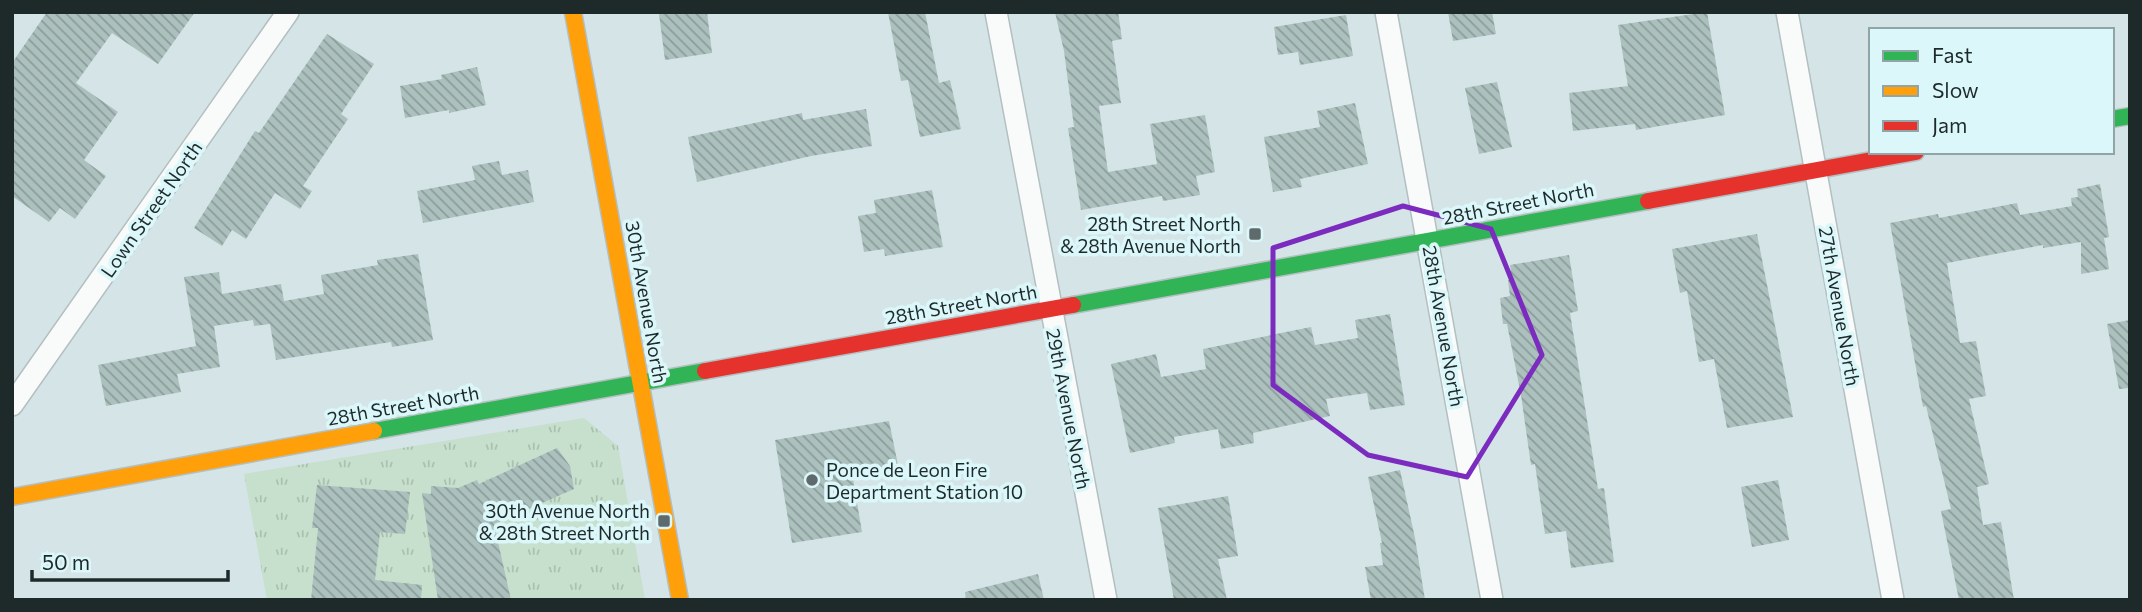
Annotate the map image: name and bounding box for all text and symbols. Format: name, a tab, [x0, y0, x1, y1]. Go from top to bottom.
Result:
legend	[1869, 28, 2114, 154]
text: Fast	[1932, 42, 1973, 67]
text: Slow	[1932, 77, 1979, 102]
text: Jam	[1932, 112, 1967, 137]
street label: Lown Street North	[95, 136, 207, 282]
street label: 28th Street North	[1440, 177, 1596, 229]
place label: 28th Street North & 28th Avenue North	[1060, 212, 1241, 257]
street label: 30th Avenue North	[621, 219, 673, 385]
street label: 27th Avenue North	[1815, 224, 1865, 388]
marker: 28th Street North & 28th Avenue North	[1247, 226, 1263, 242]
street label: 28th Avenue North	[1418, 244, 1470, 408]
street label: 28th Street North	[883, 279, 1039, 329]
street label: 29th Avenue North	[1042, 327, 1096, 491]
street label: 28th Street North	[325, 380, 481, 430]
place label: Ponce de Leon Fire Department Station 10	[826, 458, 1023, 503]
marker: Ponce de Leon Fire Department Station 10	[804, 472, 820, 488]
place label: 30th Avenue North & 28th Street North	[479, 499, 650, 544]
marker: 30th Avenue North & 28th Street North	[656, 513, 672, 529]
scale bar	[32, 538, 228, 582]
text: 50 m	[42, 549, 90, 574]

